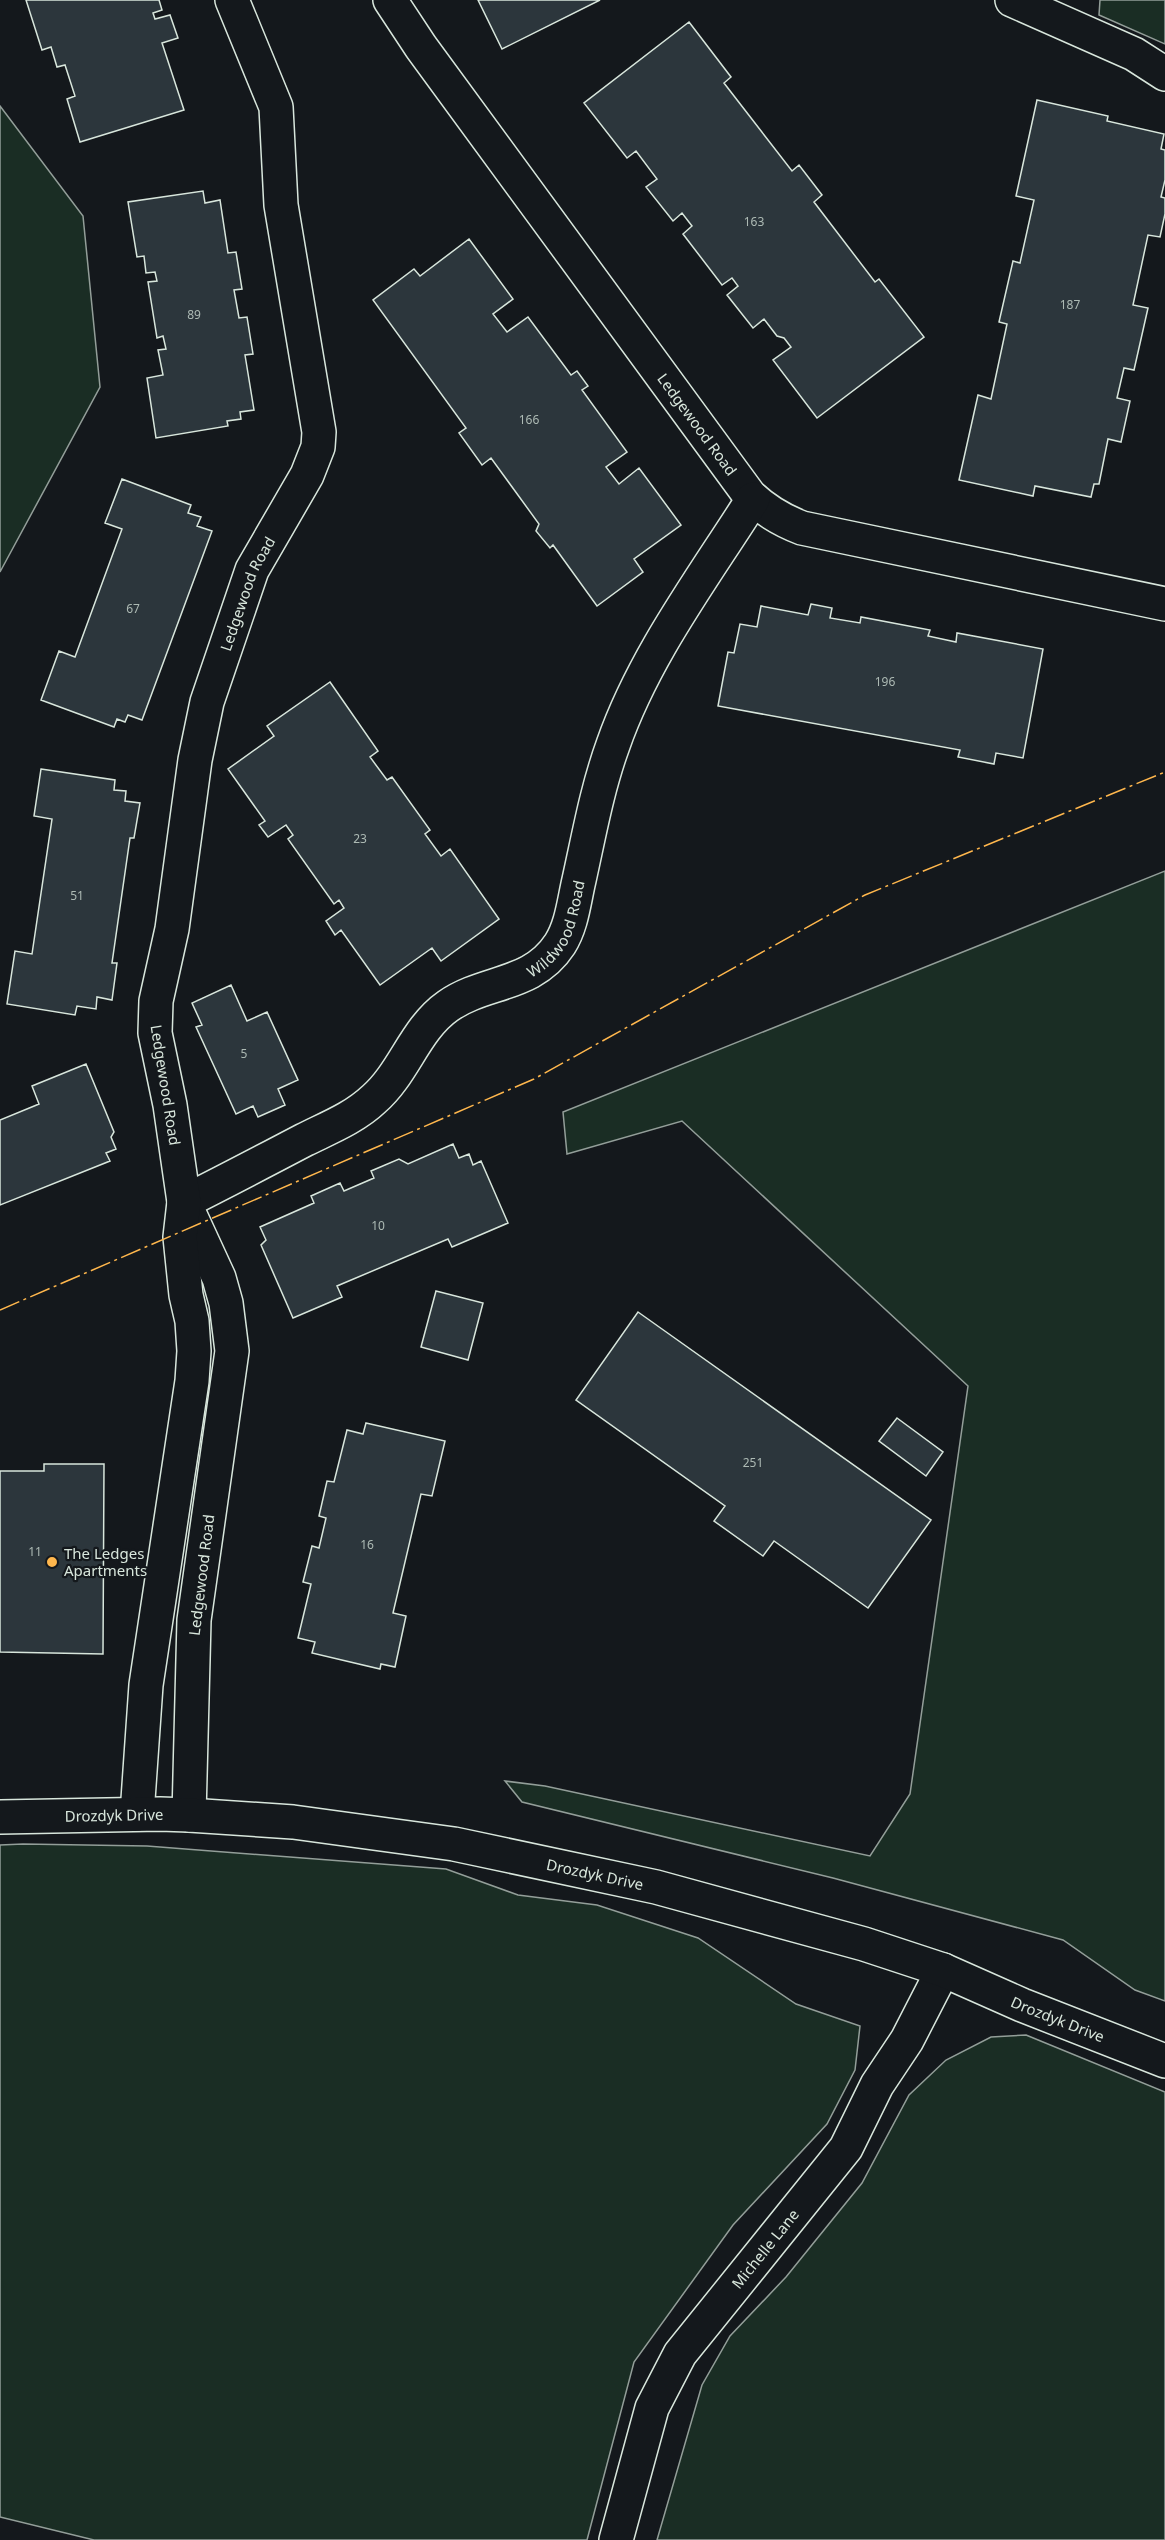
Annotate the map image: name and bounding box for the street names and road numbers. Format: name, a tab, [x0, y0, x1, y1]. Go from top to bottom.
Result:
street label: Ledgewood Road	[653, 369, 742, 479]
street label: Ledgewood Road	[215, 533, 279, 653]
street label: Wildwood Road	[523, 878, 589, 981]
street label: Ledgewood Road	[147, 1023, 185, 1147]
street label: Ledgewood Road	[184, 1513, 218, 1637]
street label: Drozdyk Drive	[64, 1804, 164, 1826]
street label: Drozdyk Drive	[545, 1854, 645, 1894]
street label: Drozdyk Drive	[1008, 1991, 1107, 2046]
street label: Michelle Lane	[727, 2205, 803, 2292]

